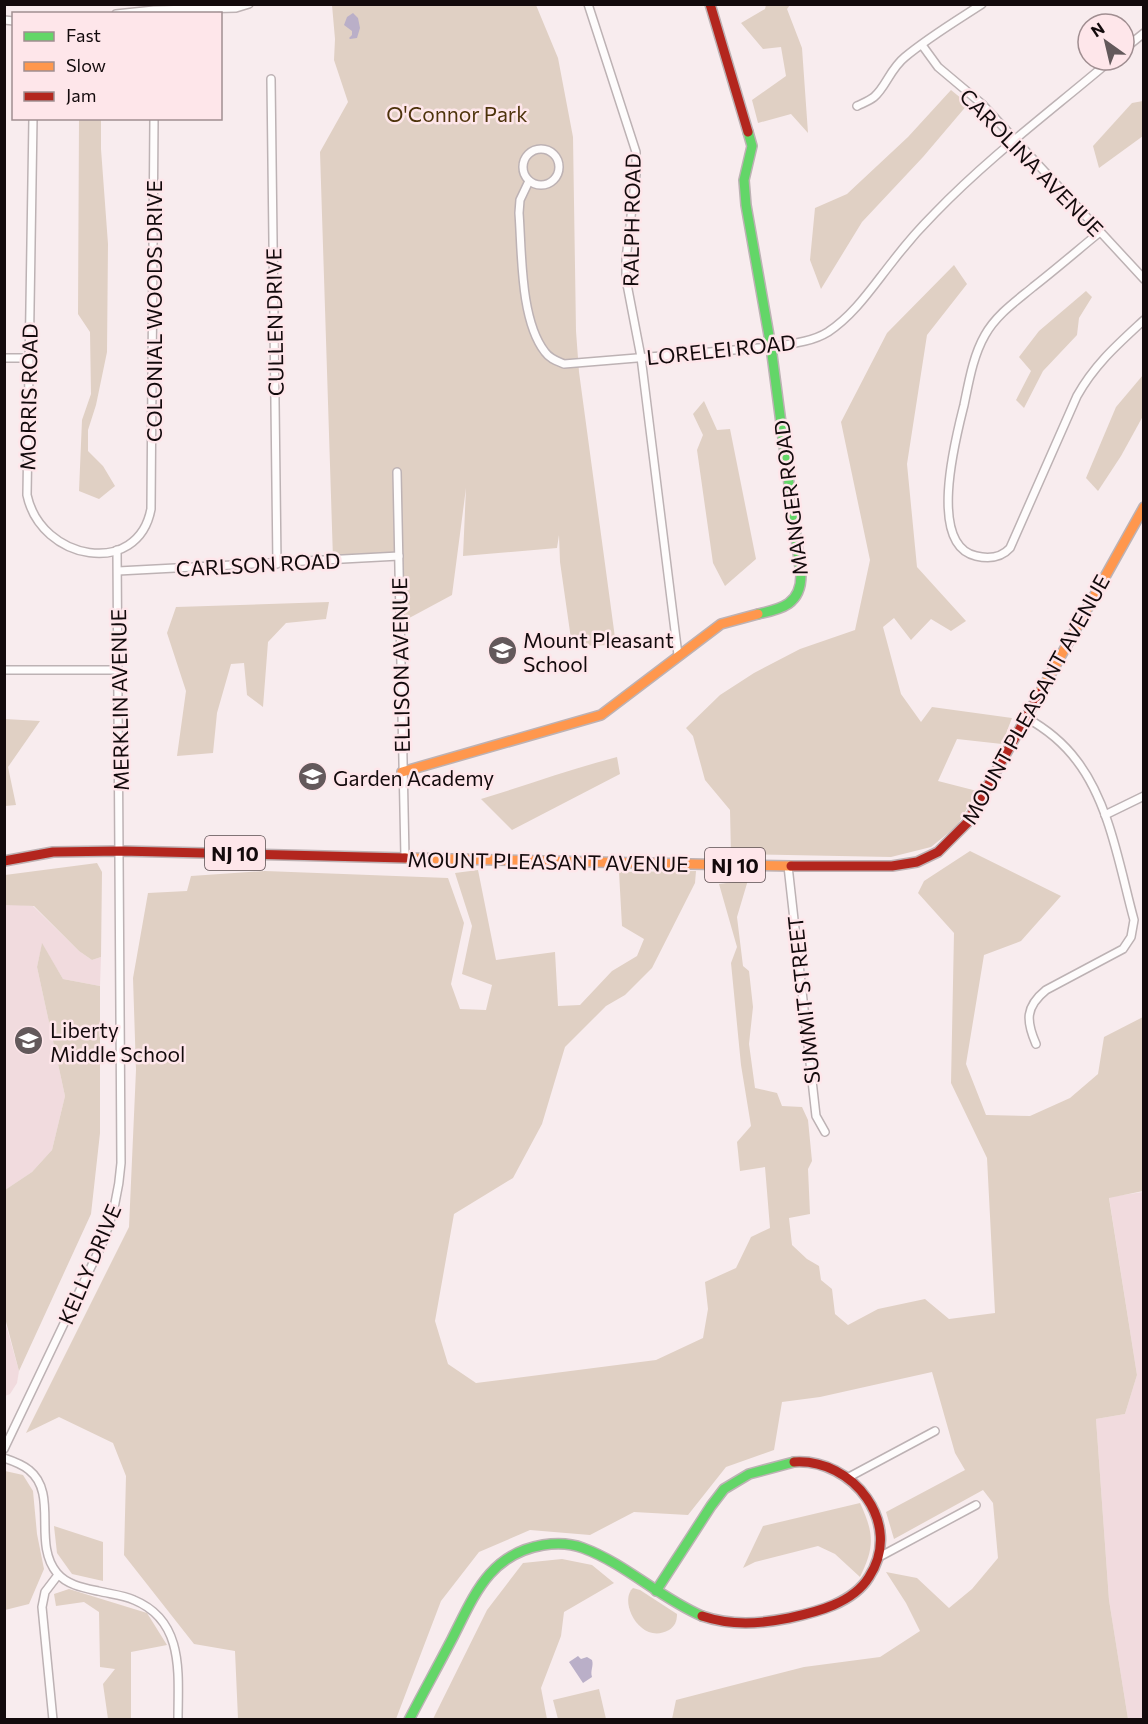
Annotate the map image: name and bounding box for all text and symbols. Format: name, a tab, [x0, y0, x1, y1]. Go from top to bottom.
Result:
legend	[12, 12, 222, 120]
north arrow	[1076, 12, 1136, 72]
text: N	[1087, 18, 1108, 40]
text: Fast	[66, 24, 101, 46]
text: Slow	[66, 54, 106, 76]
street label: CAROLINA AVENUE	[955, 83, 1109, 241]
text: Jam	[66, 84, 96, 106]
park label: O'Connor Park	[386, 101, 528, 126]
street label: RALPH ROAD	[617, 153, 645, 287]
street label: COLONIAL WOODS DRIVE	[141, 180, 166, 442]
street label: CULLEN DRIVE	[260, 248, 288, 396]
street label: MORRIS ROAD	[14, 323, 42, 471]
street label: LORELEI ROAD	[645, 329, 797, 369]
street label: MANGER ROAD	[768, 419, 812, 577]
street label: CARLSON ROAD	[175, 547, 341, 581]
street label: MOUNT PLEASANT AVENUE	[956, 570, 1114, 828]
street label: ELLISON AVENUE	[386, 577, 414, 753]
street label: MERKLIN AVENUE	[105, 609, 133, 791]
place label: Mount Pleasant School	[523, 627, 674, 676]
school or university icon: Mount Pleasant School	[486, 635, 518, 667]
school or university icon: Garden Academy	[296, 761, 328, 793]
place label: Garden Academy	[333, 765, 494, 790]
road number: NJ 10	[205, 836, 265, 870]
street label: MOUNT PLEASANT AVENUE	[407, 846, 689, 876]
road number: NJ 10	[705, 848, 765, 882]
street label: SUMMIT STREET	[782, 915, 824, 1085]
place label: Liberty Middle School	[50, 1017, 185, 1066]
school or university icon: Liberty Middle School	[13, 1025, 45, 1057]
street label: KELLY DRIVE	[52, 1200, 126, 1328]

